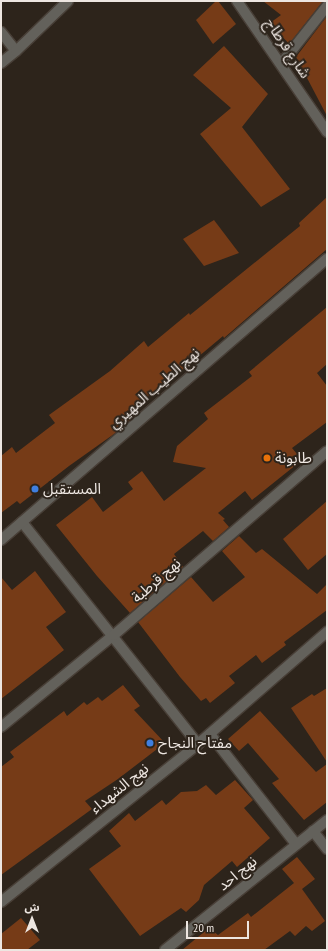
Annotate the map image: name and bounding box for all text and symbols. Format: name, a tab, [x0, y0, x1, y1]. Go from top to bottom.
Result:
street label: شارع قرطاج	[261, 14, 315, 82]
street label: نهج الطيب المهيري	[105, 344, 203, 432]
place label: طابونة	[275, 449, 312, 467]
marker: طابونة	[262, 453, 272, 463]
place label: المستقبل	[43, 480, 101, 498]
marker: المستقبل	[30, 484, 40, 494]
street label: نهج قرطبة	[128, 554, 184, 606]
place label: مفتاح النجاح	[158, 734, 232, 752]
marker: مفتاح النجاح	[145, 738, 155, 748]
street label: نهج الشهداء	[86, 759, 152, 817]
street label: نهج احد	[214, 852, 260, 894]
north arrow	[12, 899, 52, 939]
text: ش	[24, 900, 40, 914]
scale bar	[188, 913, 251, 939]
text: 20 m	[193, 920, 214, 935]

